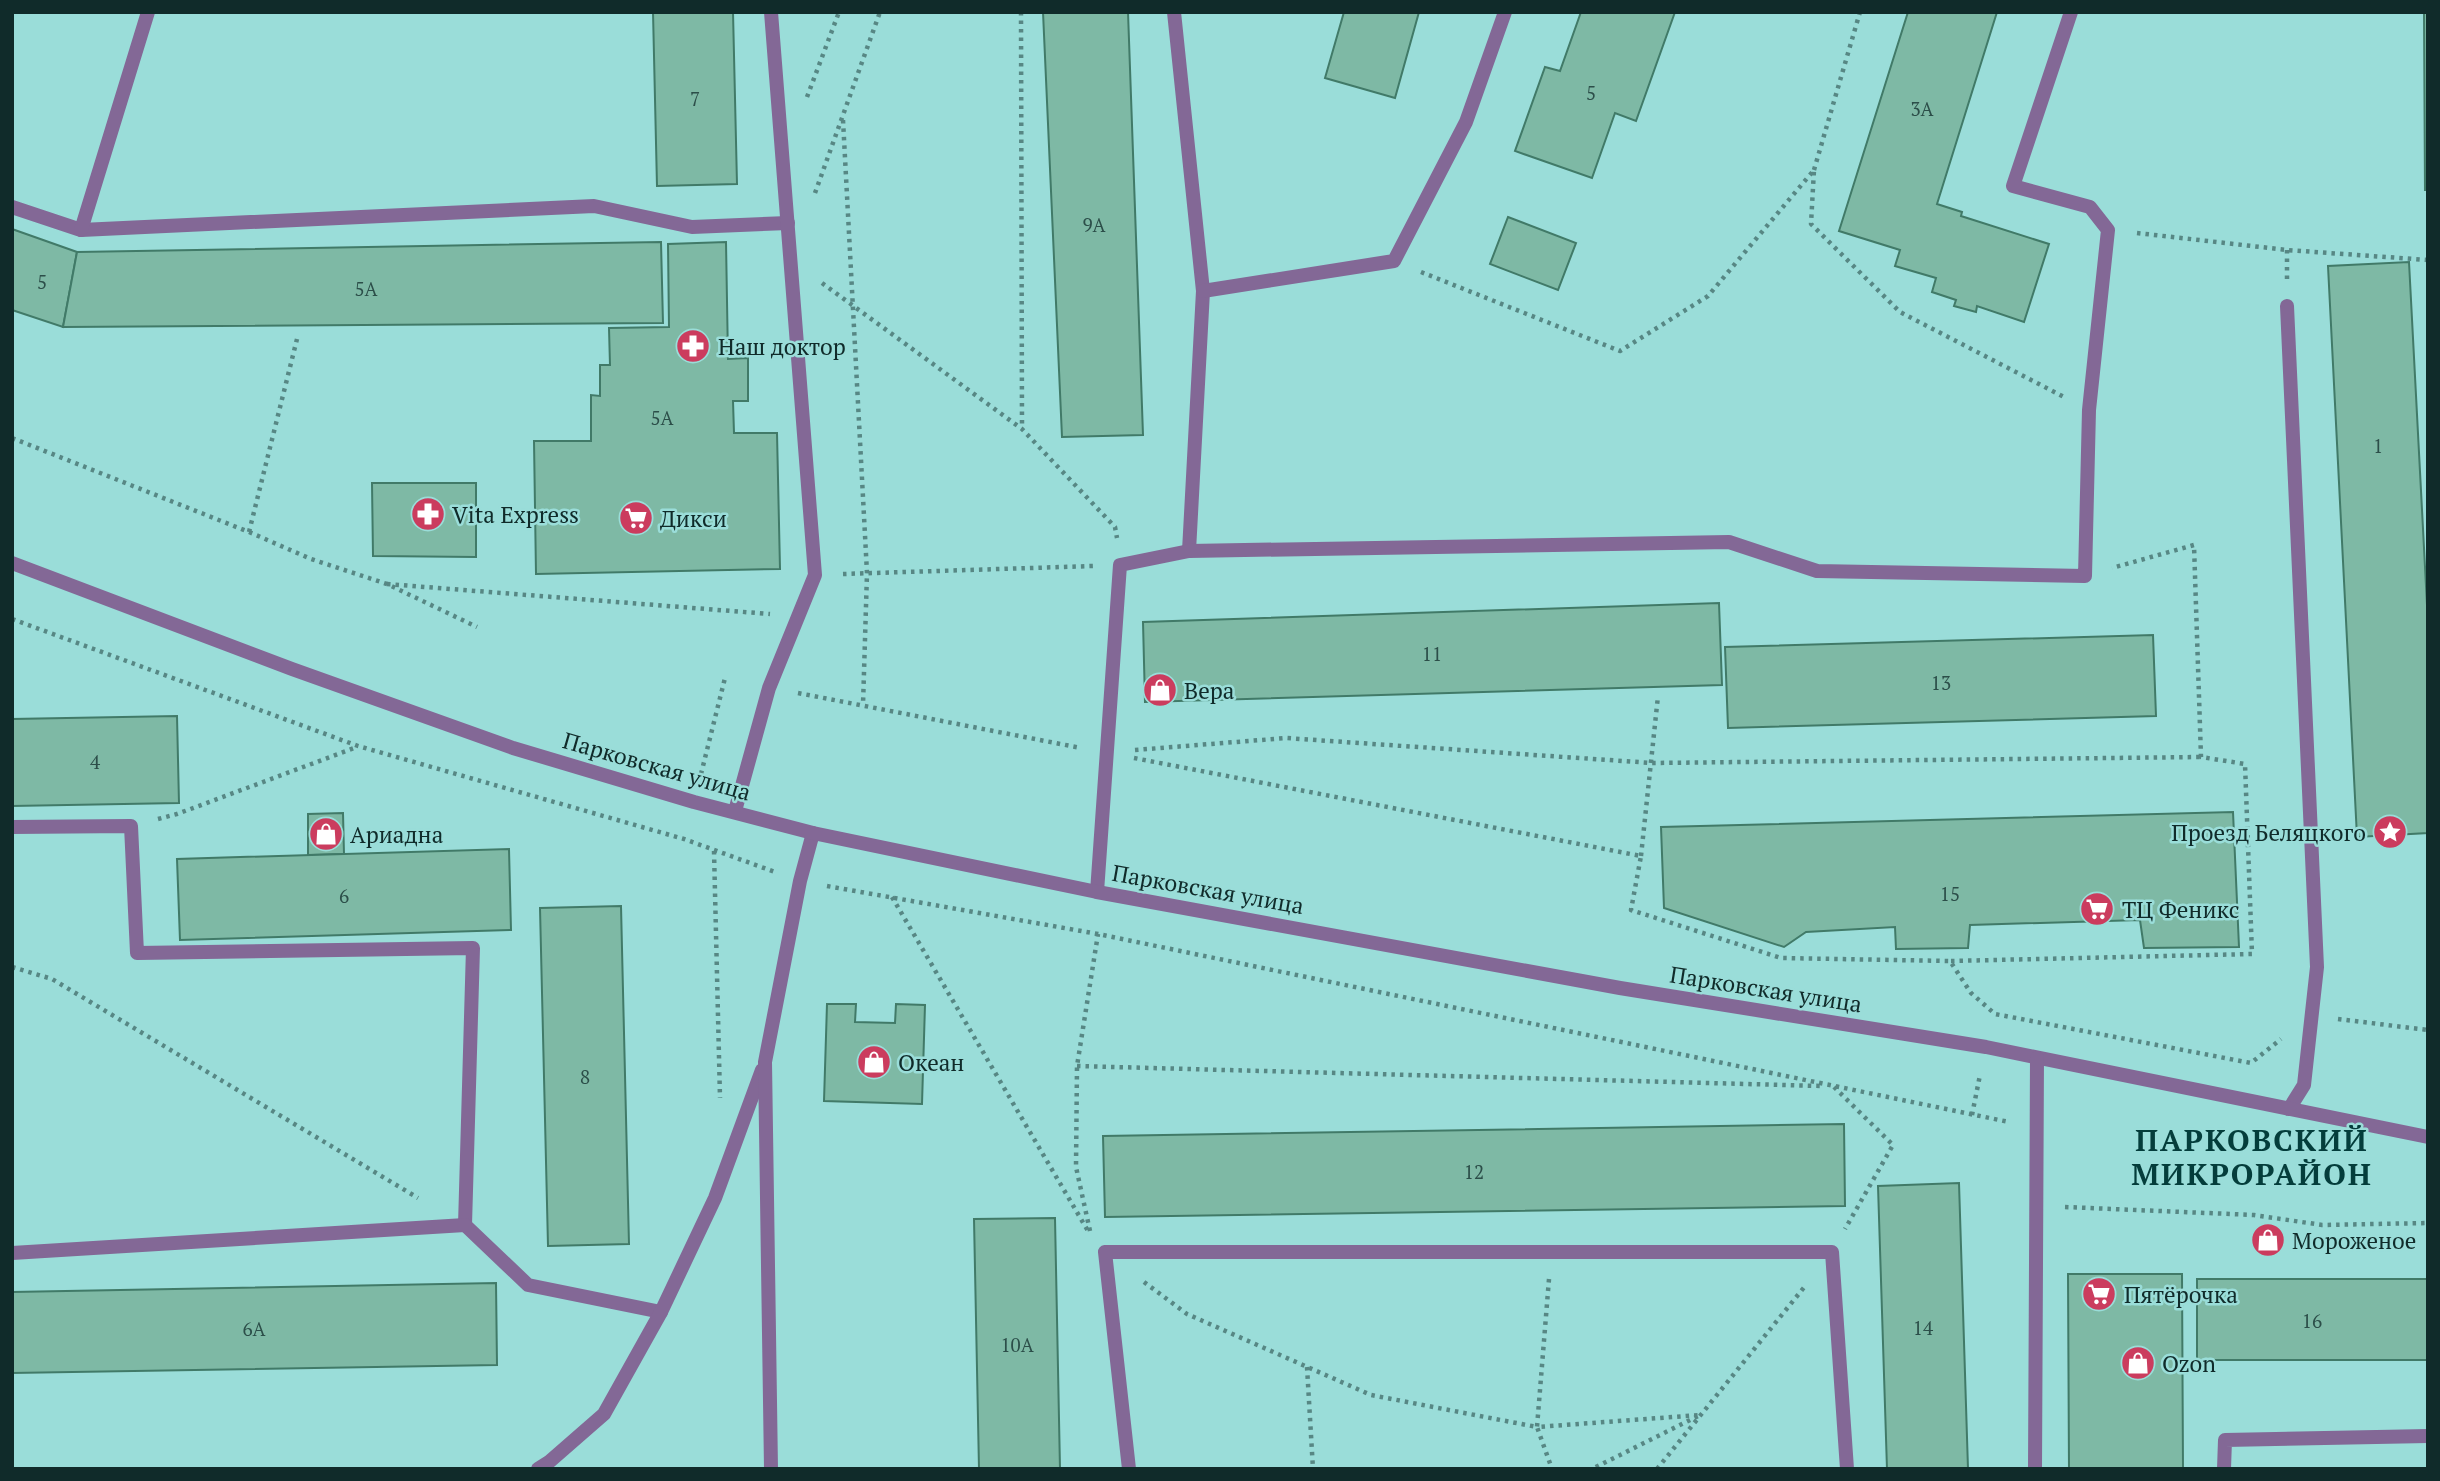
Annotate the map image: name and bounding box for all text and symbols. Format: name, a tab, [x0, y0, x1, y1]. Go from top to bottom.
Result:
house number: 5	[1586, 80, 1596, 105]
house number: 7	[690, 86, 700, 111]
house number: 3А	[1910, 96, 1934, 121]
house number: 9А	[1082, 212, 1106, 237]
house number: 5	[37, 269, 47, 294]
house number: 5А	[354, 276, 378, 301]
pharmacy icon: Наш доктор	[674, 327, 712, 365]
place label: Наш доктор	[718, 331, 846, 362]
house number: 5А	[650, 405, 674, 430]
house number: 1	[2373, 433, 2383, 458]
pharmacy icon: Vita Express	[409, 495, 447, 533]
place label: Vita Express	[452, 499, 579, 530]
supermarket icon: Дикси	[617, 499, 655, 537]
place label: Дикси	[660, 503, 727, 534]
house number: 11	[1422, 641, 1442, 666]
house number: 13	[1931, 670, 1951, 695]
shop icon: Вера	[1141, 671, 1179, 709]
place label: Вера	[1184, 675, 1235, 706]
street label: Парковская улица	[559, 724, 755, 808]
house number: 4	[90, 749, 101, 774]
place icon: Проезд Беляцкого	[2371, 813, 2409, 851]
shop icon: Ариадна	[307, 815, 345, 853]
place label: Проезд Беляцкого	[2171, 817, 2366, 848]
place label: Ариадна	[350, 819, 444, 850]
street label: Парковская улица	[1110, 857, 1307, 921]
house number: 15	[1940, 881, 1960, 906]
house number: 6	[339, 883, 349, 908]
supermarket icon: ТЦ Феникс	[2078, 890, 2116, 928]
place label: ТЦ Феникс	[2122, 894, 2239, 925]
street label: Парковская улица	[1668, 959, 1865, 1020]
shop icon: Океан	[855, 1043, 893, 1081]
place label: Океан	[898, 1047, 964, 1078]
house number: 8	[580, 1064, 590, 1089]
district label: ПАРКОВСКИЙ МИКРОРАЙОН	[2131, 1120, 2373, 1194]
house number: 12	[1464, 1159, 1484, 1184]
shop icon: Мороженое	[2249, 1221, 2287, 1259]
place label: Мороженое	[2292, 1225, 2416, 1256]
supermarket icon: Пятёрочка	[2080, 1275, 2118, 1313]
place label: Пятёрочка	[2124, 1279, 2238, 1310]
house number: 16	[2302, 1308, 2322, 1333]
house number: 14	[1913, 1315, 1934, 1340]
house number: 6А	[242, 1316, 266, 1341]
house number: 10А	[1000, 1332, 1034, 1357]
shop icon: Ozon	[2119, 1344, 2157, 1382]
place label: Ozon	[2162, 1348, 2216, 1379]

